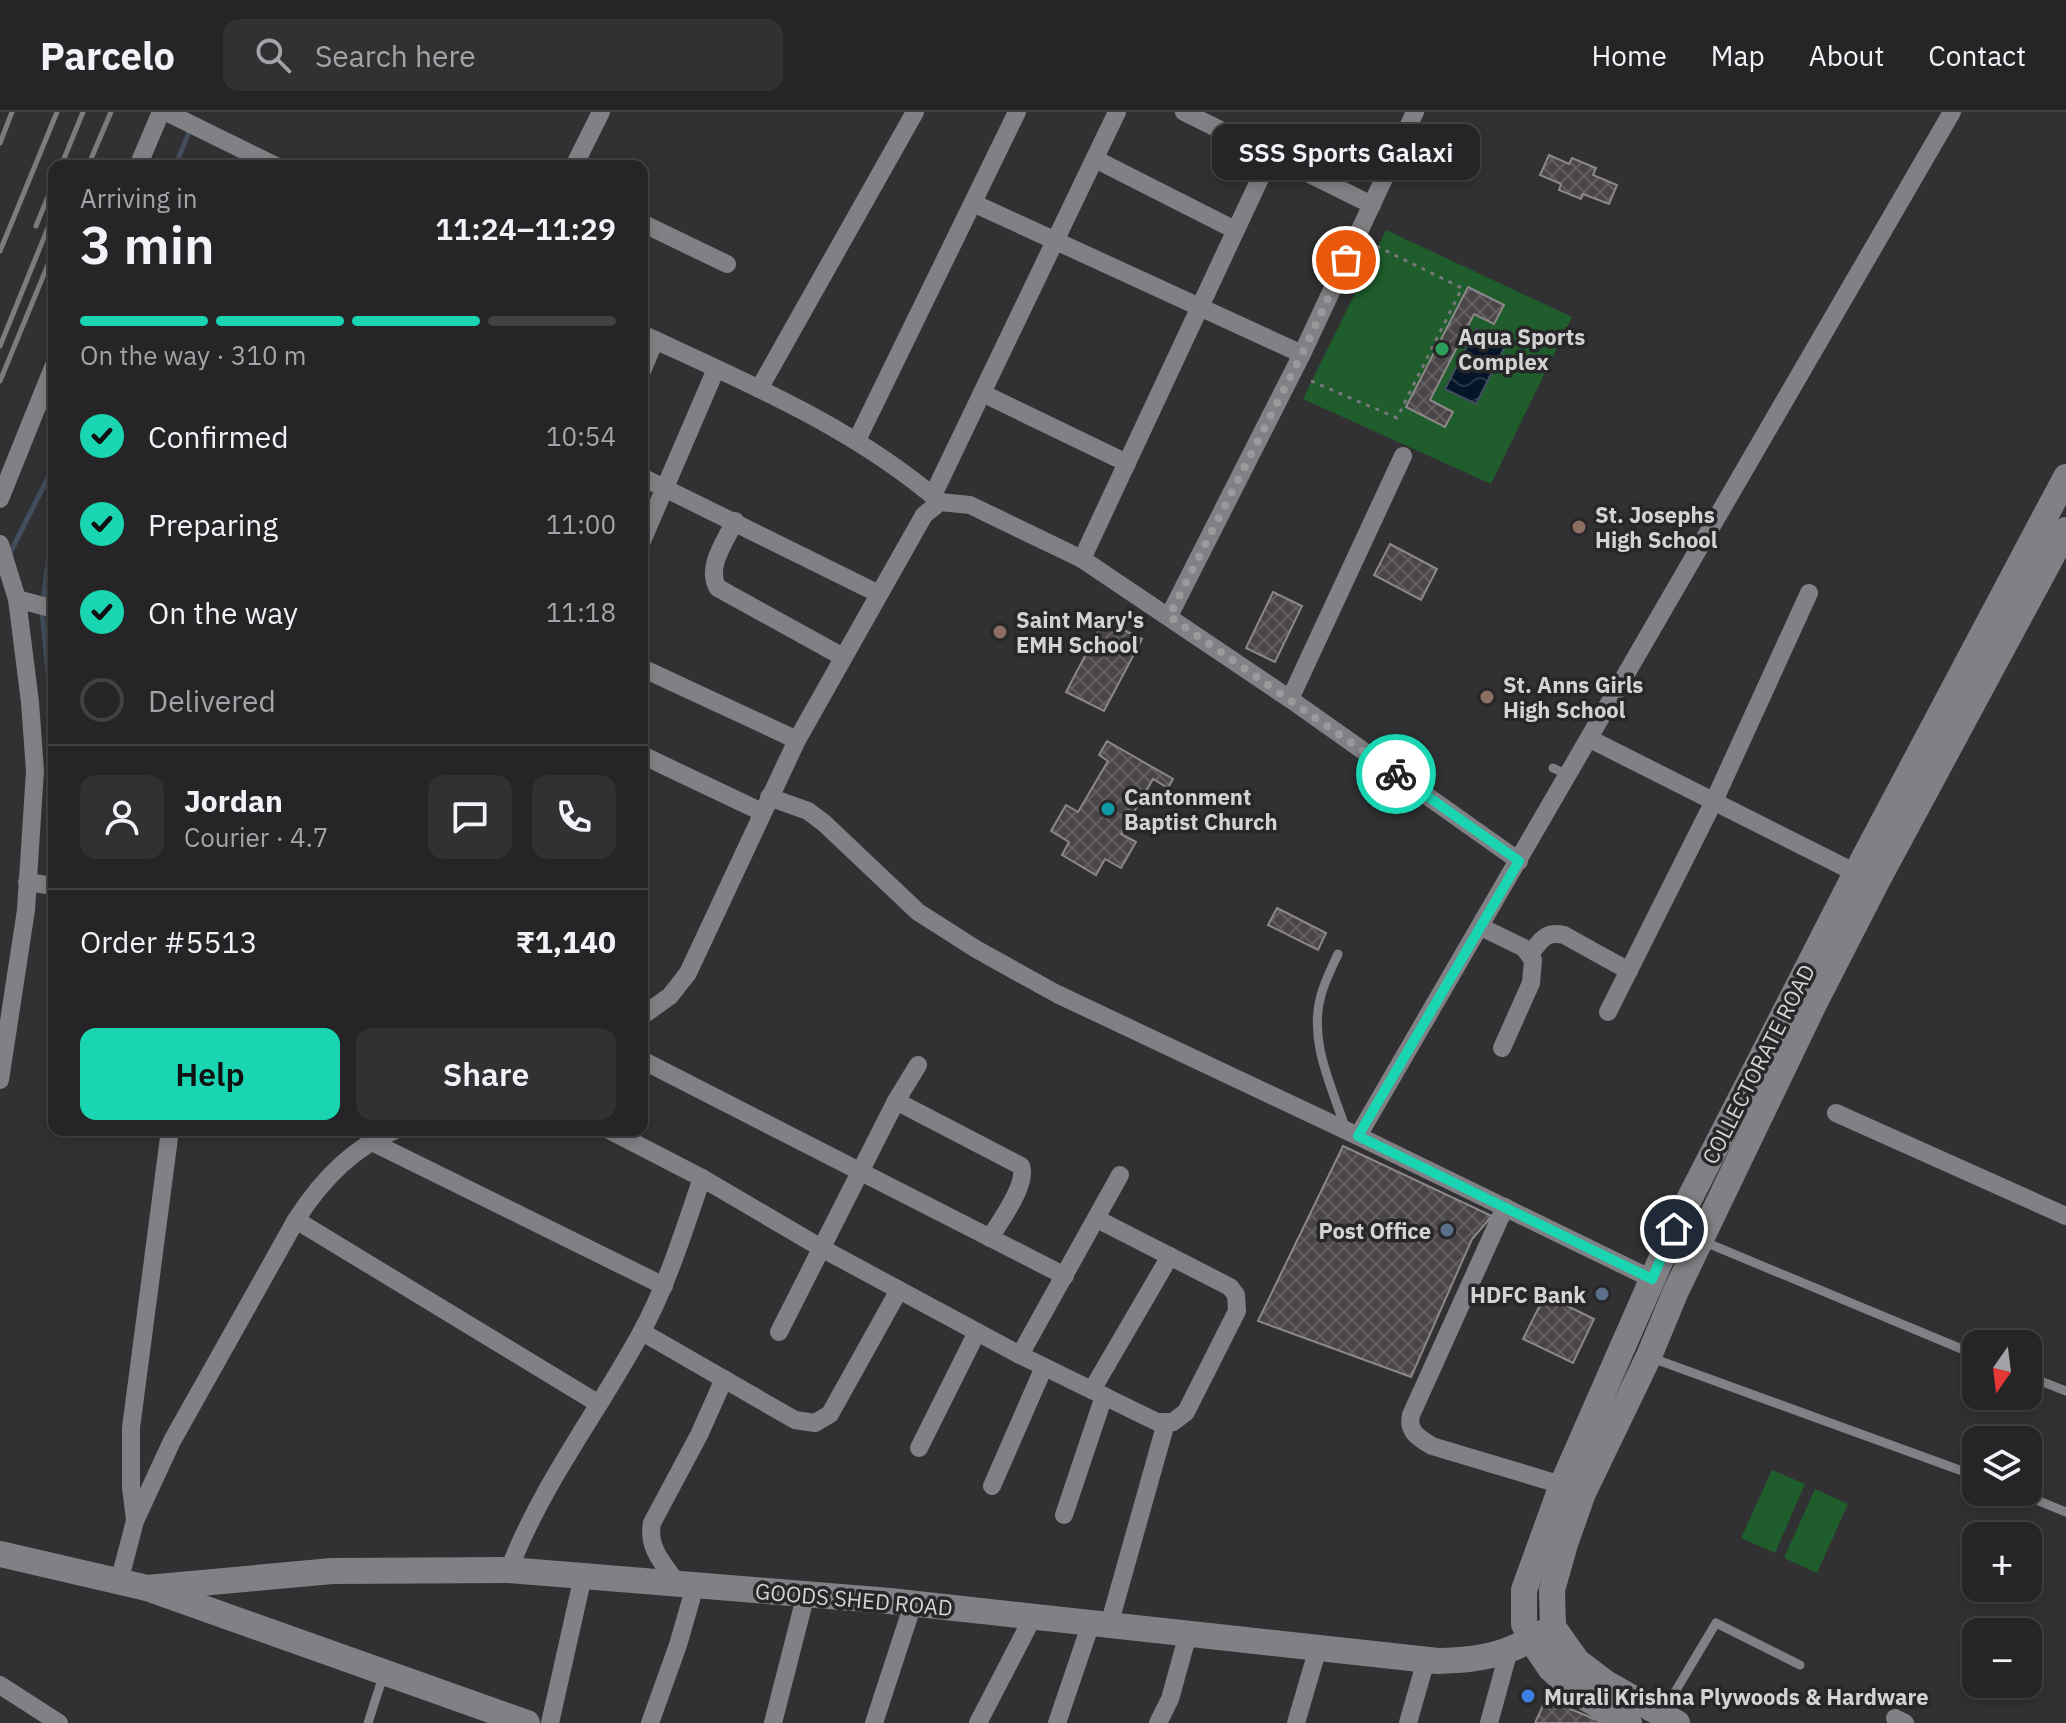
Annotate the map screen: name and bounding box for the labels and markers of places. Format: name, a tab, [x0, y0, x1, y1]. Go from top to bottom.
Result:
callout: SSS Sports Galaxi	[1212, 124, 1480, 180]
pin	[1312, 226, 1380, 294]
place label: Aqua Sports Complex	[1458, 322, 1585, 376]
marker: Aqua Sports Complex	[1433, 340, 1451, 358]
place label: St. Josephs High School	[1595, 500, 1718, 554]
marker: St. Josephs High School	[1570, 518, 1588, 536]
place label: Saint Mary's EMH School	[1016, 605, 1144, 659]
marker: Saint Mary's EMH School	[991, 623, 1009, 641]
place label: St. Anns Girls High School	[1503, 670, 1643, 724]
marker: St. Anns Girls High School	[1478, 688, 1496, 706]
place label: Cantonment Baptist Church	[1124, 782, 1278, 836]
marker: Cantonment Baptist Church	[1099, 800, 1117, 818]
pin	[1640, 1195, 1708, 1263]
place label: Post Office	[1318, 1216, 1431, 1245]
marker: Post Office	[1438, 1221, 1456, 1239]
place label: HDFC Bank	[1470, 1280, 1586, 1309]
marker: HDFC Bank	[1593, 1285, 1611, 1303]
place label: Murali Krishna Plywoods & Hardware	[1544, 1682, 1929, 1711]
marker: Murali Krishna Plywoods & Hardware	[1519, 1687, 1537, 1705]

